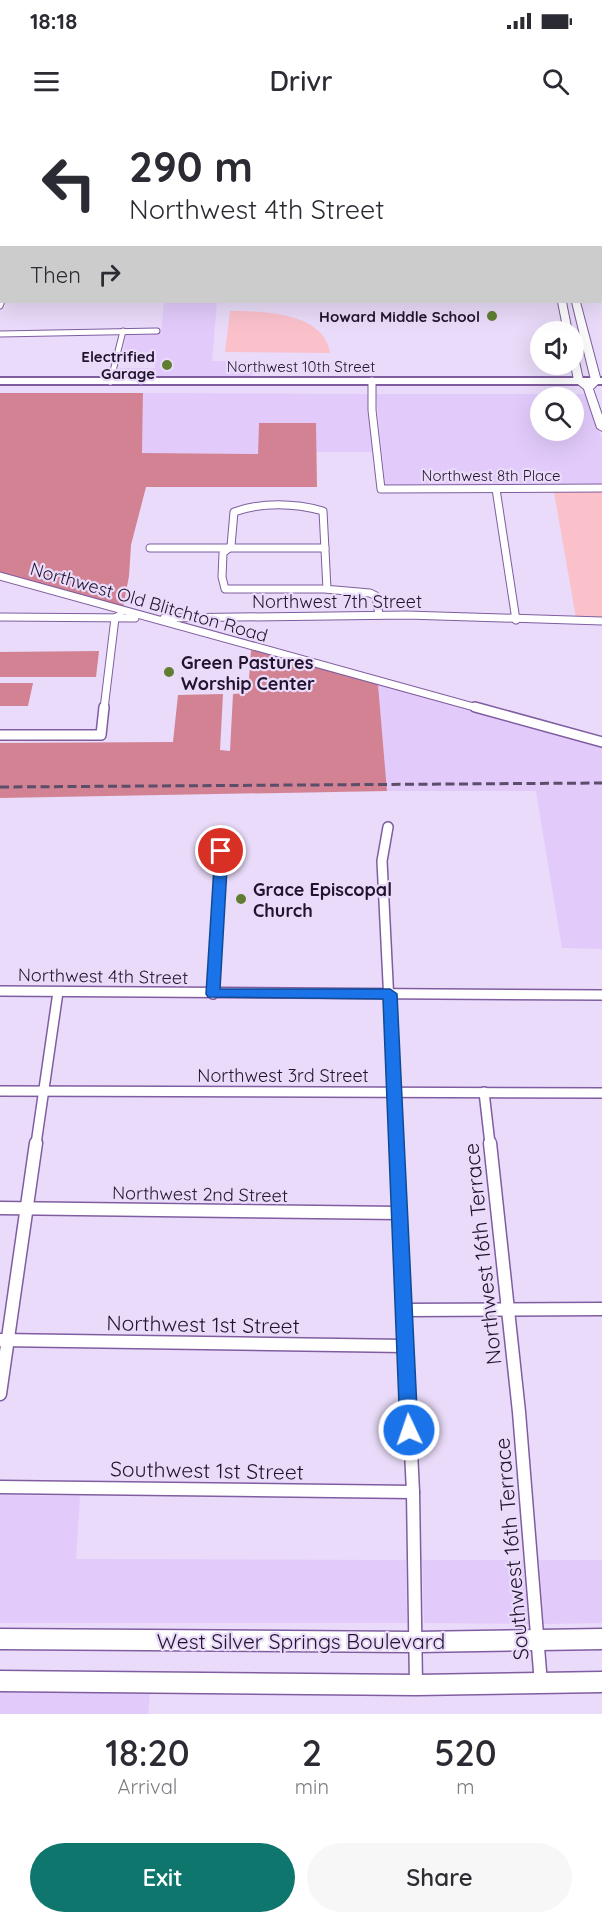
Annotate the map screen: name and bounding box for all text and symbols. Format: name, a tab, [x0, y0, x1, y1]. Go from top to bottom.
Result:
text: 18:18	[30, 7, 77, 35]
text: Drivr	[270, 64, 332, 98]
icon: menu	[30, 65, 63, 98]
icon: search	[539, 65, 572, 98]
text: 290 m	[129, 140, 253, 193]
icon: left	[30, 144, 108, 222]
text: Northwest 4th Street	[129, 192, 384, 226]
icon: right	[93, 258, 126, 291]
text: Then	[30, 261, 81, 289]
place label: Howard Middle School	[319, 307, 480, 326]
marker: Howard Middle School	[485, 309, 499, 323]
map controls	[530, 321, 584, 441]
button: sound	[530, 321, 584, 375]
place label: Electrified Garage	[81, 347, 155, 383]
street label: Northwest 10th Street	[227, 357, 375, 376]
marker: Electrified Garage	[160, 358, 174, 372]
button: search	[530, 387, 584, 441]
street label: Northwest 8th Place	[422, 466, 560, 485]
street label: Northwest Old Blitchton Road	[28, 557, 270, 647]
street label: Northwest 7th Street	[252, 590, 422, 613]
place label: Green Pastures Worship Center	[181, 651, 315, 695]
marker: Green Pastures Worship Center	[162, 665, 176, 679]
pin	[195, 825, 246, 876]
icon: arrive	[204, 834, 237, 867]
place label: Grace Episcopal Church	[253, 878, 392, 922]
marker: Grace Episcopal Church	[234, 892, 248, 906]
street label: Northwest 4th Street	[18, 963, 188, 989]
street label: Northwest 3rd Street	[197, 1064, 369, 1087]
street label: Northwest 16th Terrace	[457, 1142, 507, 1366]
street label: Northwest 2nd Street	[112, 1181, 288, 1207]
street label: Northwest 1st Street	[106, 1309, 300, 1339]
position arrow	[377, 1398, 441, 1462]
street label: Southwest 16th Terrace	[488, 1437, 534, 1661]
street label: Southwest 1st Street	[110, 1455, 304, 1485]
street label: West Silver Springs Boulevard	[157, 1628, 445, 1654]
text: 18:20	[105, 1730, 190, 1775]
text: 2	[302, 1730, 322, 1775]
text: 520	[434, 1730, 497, 1775]
text: Arrival	[117, 1774, 177, 1799]
text: min	[295, 1774, 329, 1799]
text: m	[456, 1774, 475, 1799]
button: Exit	[30, 1843, 295, 1912]
button: Share	[307, 1843, 572, 1912]

